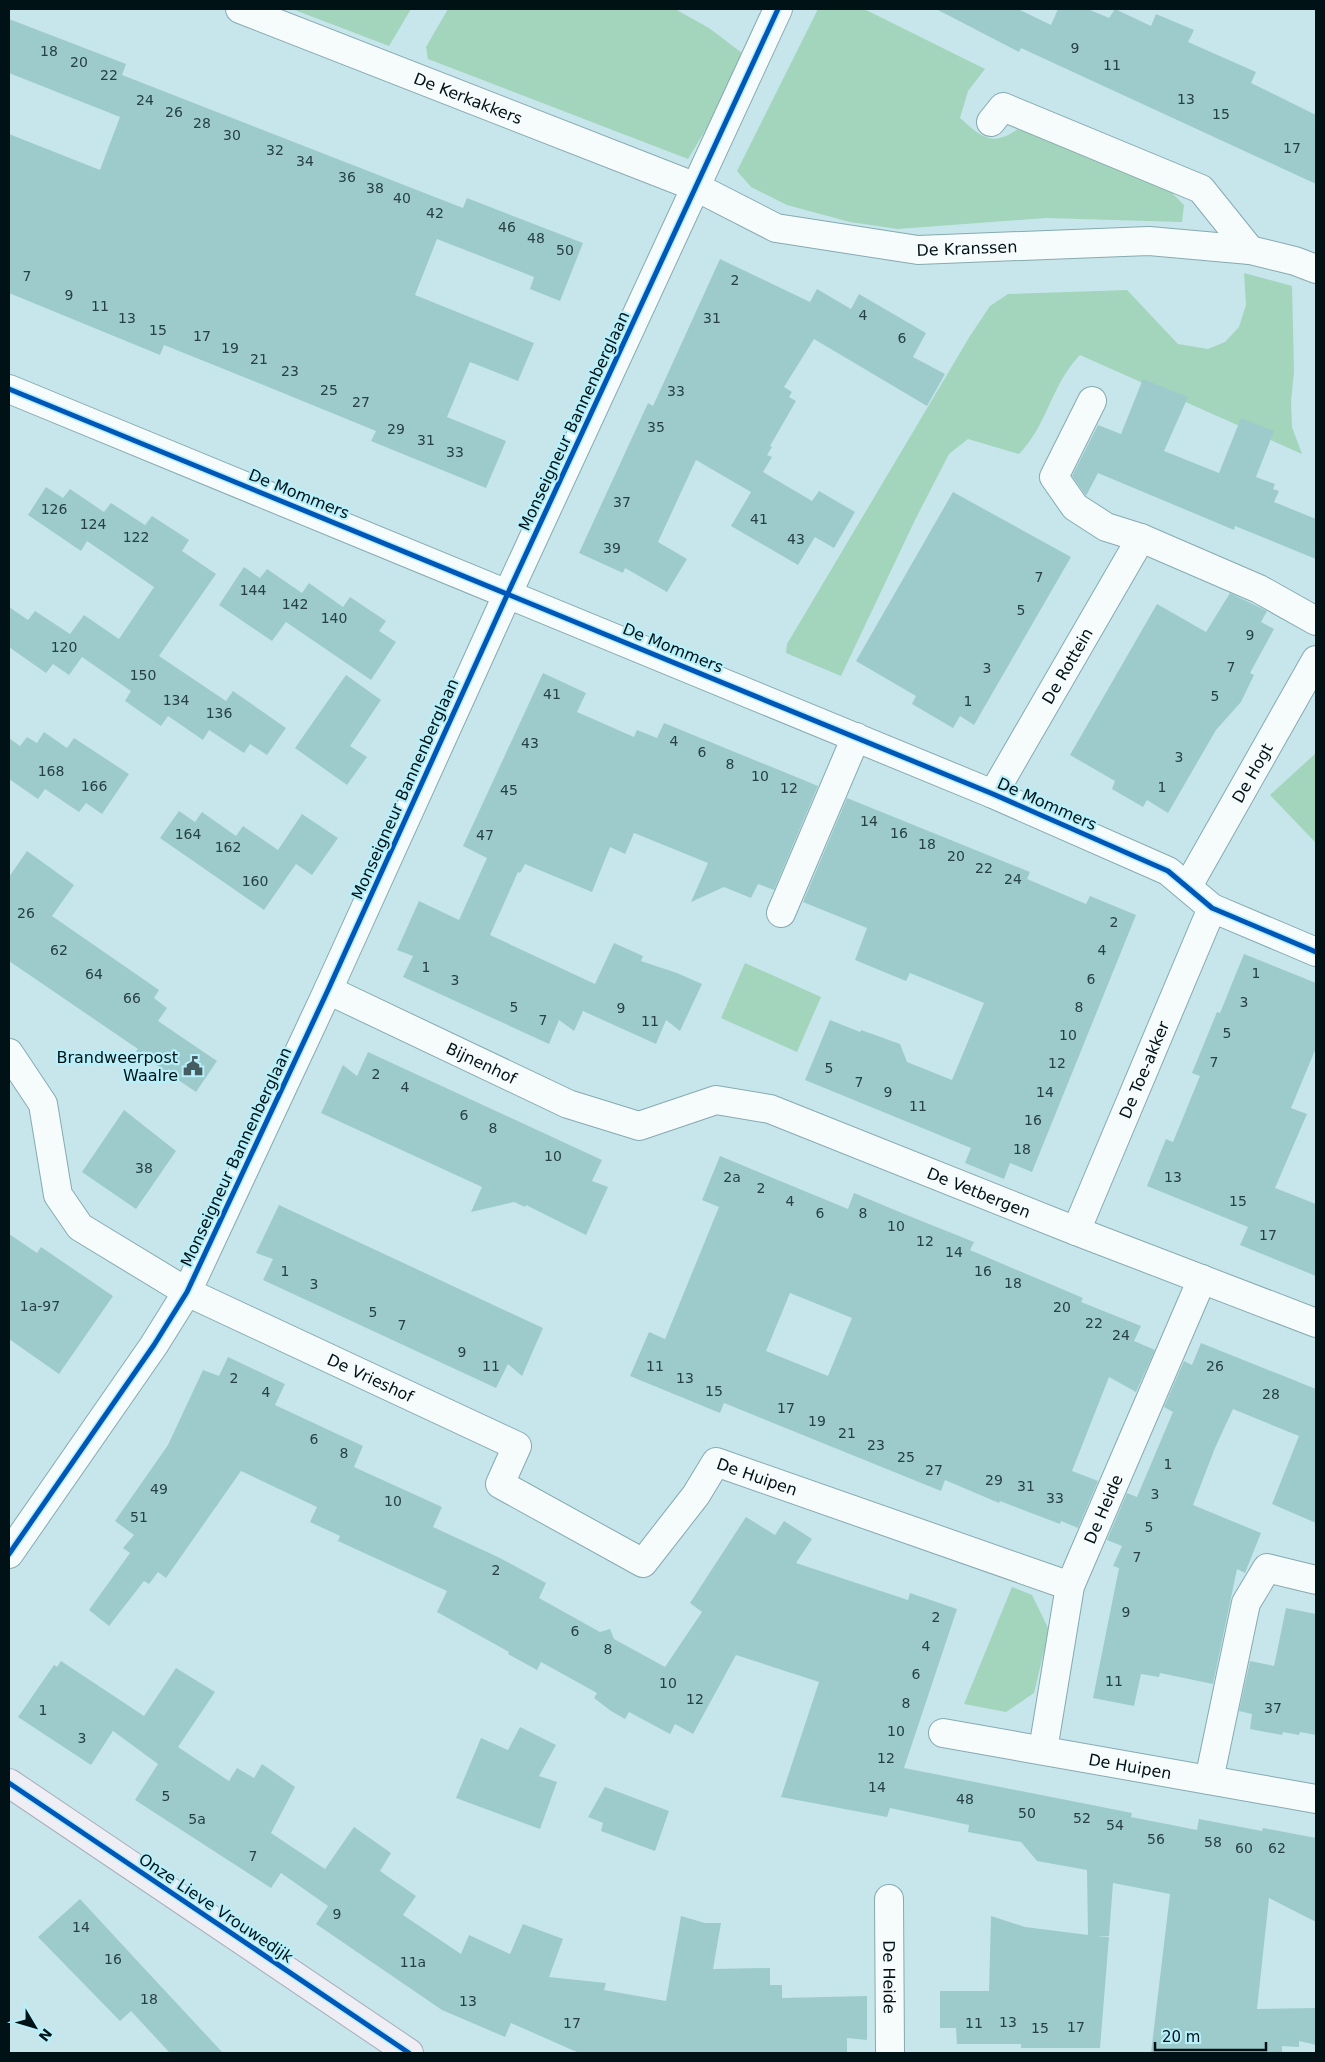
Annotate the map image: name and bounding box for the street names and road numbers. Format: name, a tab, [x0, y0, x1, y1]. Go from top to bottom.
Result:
street label: De Kerkakkers	[411, 68, 525, 128]
street label: De Kranssen	[916, 237, 1018, 260]
street label: Monseigneur Bannenberglaan	[515, 308, 633, 534]
street label: De Mommers	[246, 465, 352, 523]
street label: De Mommers	[620, 619, 726, 677]
street label: De Rottein	[1038, 625, 1096, 707]
street label: Monseigneur Bannenberglaan	[348, 676, 462, 902]
street label: De Hogt	[1228, 740, 1276, 806]
street label: De Mommers	[994, 774, 1100, 834]
street label: De Toe-akker	[1115, 1018, 1173, 1121]
street label: Bijnenhof	[443, 1038, 520, 1088]
street label: Monseigneur Bannenberglaan	[177, 1044, 295, 1270]
street label: De Vetbergen	[925, 1163, 1033, 1221]
street label: De Vrieshof	[324, 1349, 417, 1406]
street label: De Huipen	[714, 1454, 800, 1499]
street label: De Heide	[1080, 1471, 1126, 1547]
street label: De Huipen	[1087, 1749, 1173, 1783]
street label: Onze Lieve Vrouwedijk	[135, 1849, 297, 1967]
street label: De Heide	[880, 1940, 899, 2014]

